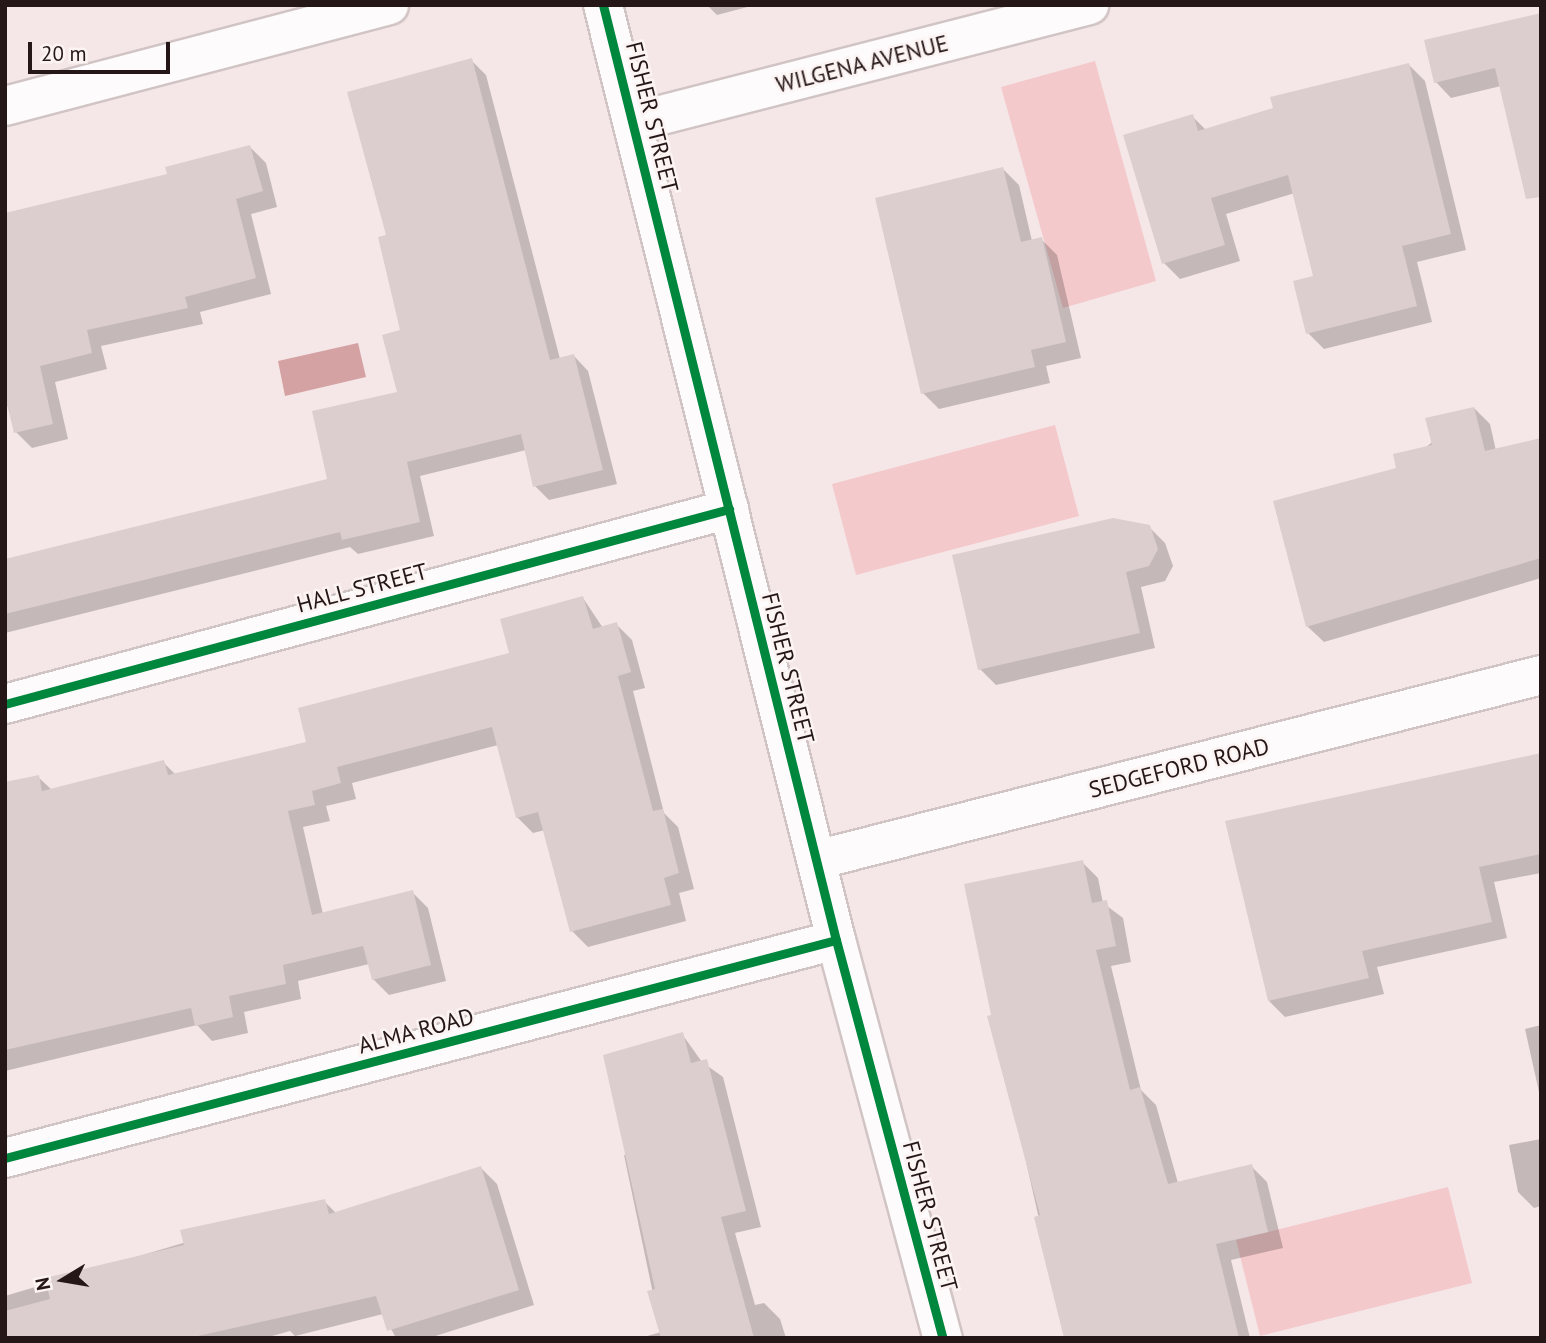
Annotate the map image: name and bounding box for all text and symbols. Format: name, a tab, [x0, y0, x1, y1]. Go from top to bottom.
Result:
scale bar	[32, 28, 173, 72]
street label: WILGENA AVENUE	[772, 29, 952, 99]
street label: FISHER STREET	[620, 39, 684, 195]
text: 20 m	[41, 40, 87, 67]
street label: HALL STREET	[293, 557, 431, 619]
street label: FISHER STREET	[756, 590, 820, 746]
street label: SEDGEFORD ROAD	[1086, 732, 1272, 804]
street label: ALMA ROAD	[355, 1002, 477, 1060]
street label: FISHER STREET	[897, 1138, 963, 1294]
north arrow	[28, 1245, 98, 1315]
text: N	[29, 1276, 55, 1292]

